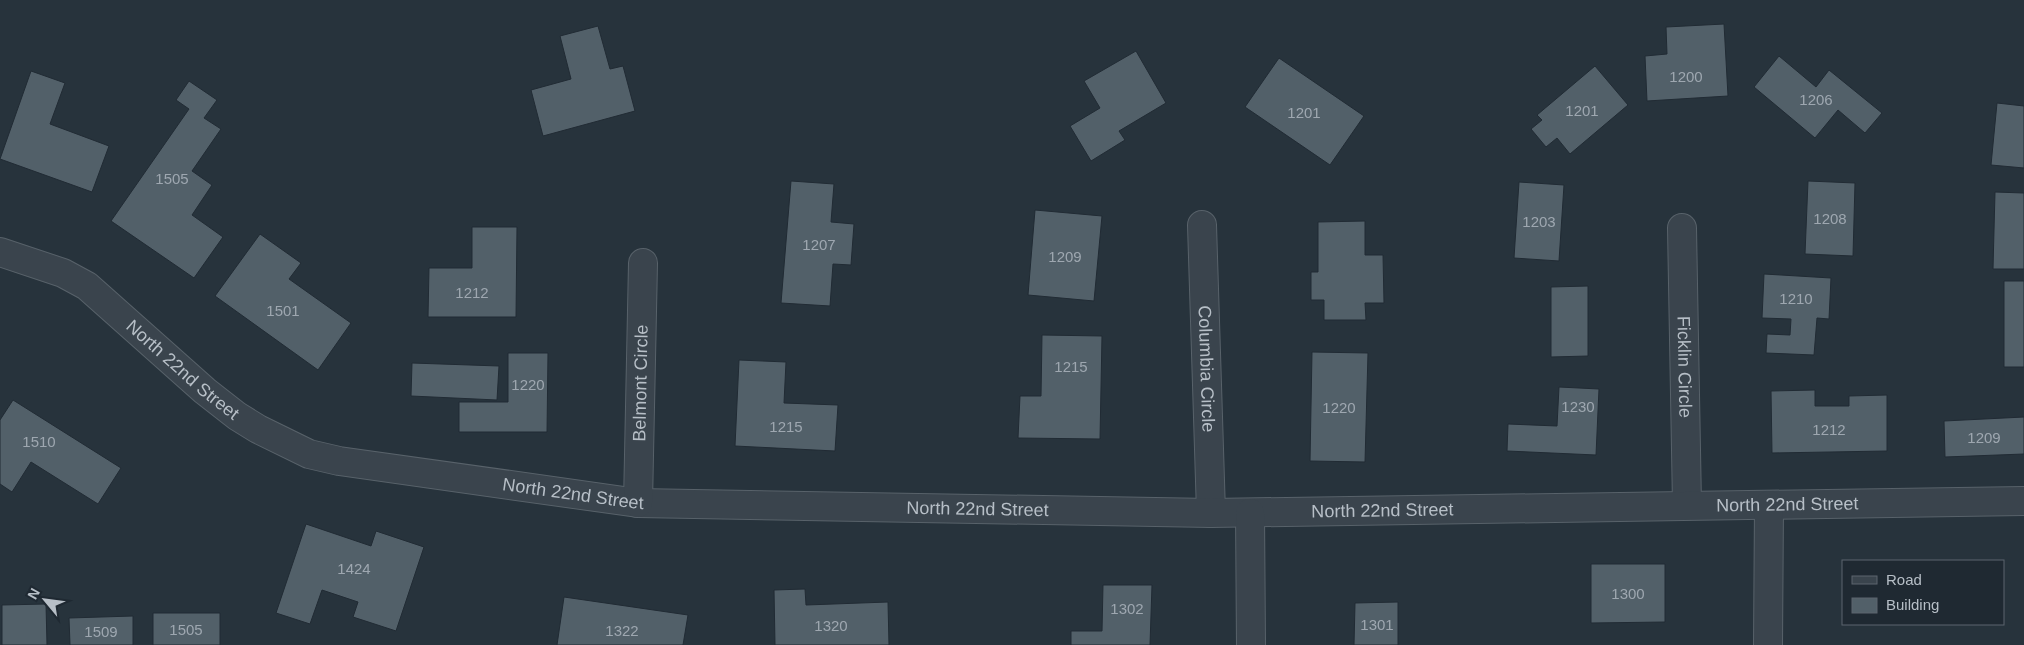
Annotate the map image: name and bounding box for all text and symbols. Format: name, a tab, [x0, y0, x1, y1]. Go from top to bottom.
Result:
house number: 1200	[1669, 68, 1703, 85]
house number: 1206	[1799, 91, 1833, 108]
house number: 1201	[1565, 102, 1599, 119]
house number: 1201	[1287, 104, 1321, 121]
house number: 1505	[155, 170, 189, 187]
house number: 1208	[1813, 210, 1847, 227]
house number: 1203	[1522, 213, 1556, 230]
house number: 1207	[802, 236, 836, 253]
house number: 1209	[1048, 248, 1082, 265]
house number: 1212	[455, 284, 489, 301]
house number: 1210	[1779, 290, 1813, 307]
house number: 1501	[266, 302, 300, 319]
street label: Columbia Circle	[1195, 305, 1218, 433]
street label: North 22nd Street	[122, 316, 243, 424]
street label: Ficklin Circle	[1674, 316, 1695, 418]
street label: Belmont Circle	[629, 324, 652, 442]
house number: 1215	[1054, 358, 1088, 375]
house number: 1220	[511, 376, 545, 393]
house number: 1230	[1561, 398, 1595, 415]
house number: 1220	[1322, 399, 1356, 416]
house number: 1215	[769, 418, 803, 435]
house number: 1212	[1812, 421, 1846, 438]
house number: 1209	[1967, 429, 2001, 446]
house number: 1510	[22, 433, 56, 450]
street label: North 22nd Street	[501, 474, 644, 513]
street label: North 22nd Street	[1716, 493, 1859, 516]
street label: North 22nd Street	[906, 498, 1049, 520]
street label: North 22nd Street	[1311, 499, 1454, 522]
house number: 1424	[337, 560, 371, 577]
legend	[1842, 560, 2004, 625]
text: Road	[1886, 571, 1922, 588]
north arrow	[20, 575, 70, 625]
text: N	[24, 585, 43, 602]
house number: 1300	[1611, 585, 1645, 602]
text: Building	[1886, 596, 1939, 613]
house number: 1302	[1110, 600, 1144, 617]
house number: 1301	[1360, 616, 1394, 633]
house number: 1320	[814, 617, 848, 634]
house number: 1505	[169, 621, 203, 638]
house number: 1322	[605, 622, 639, 639]
house number: 1509	[84, 623, 118, 640]

